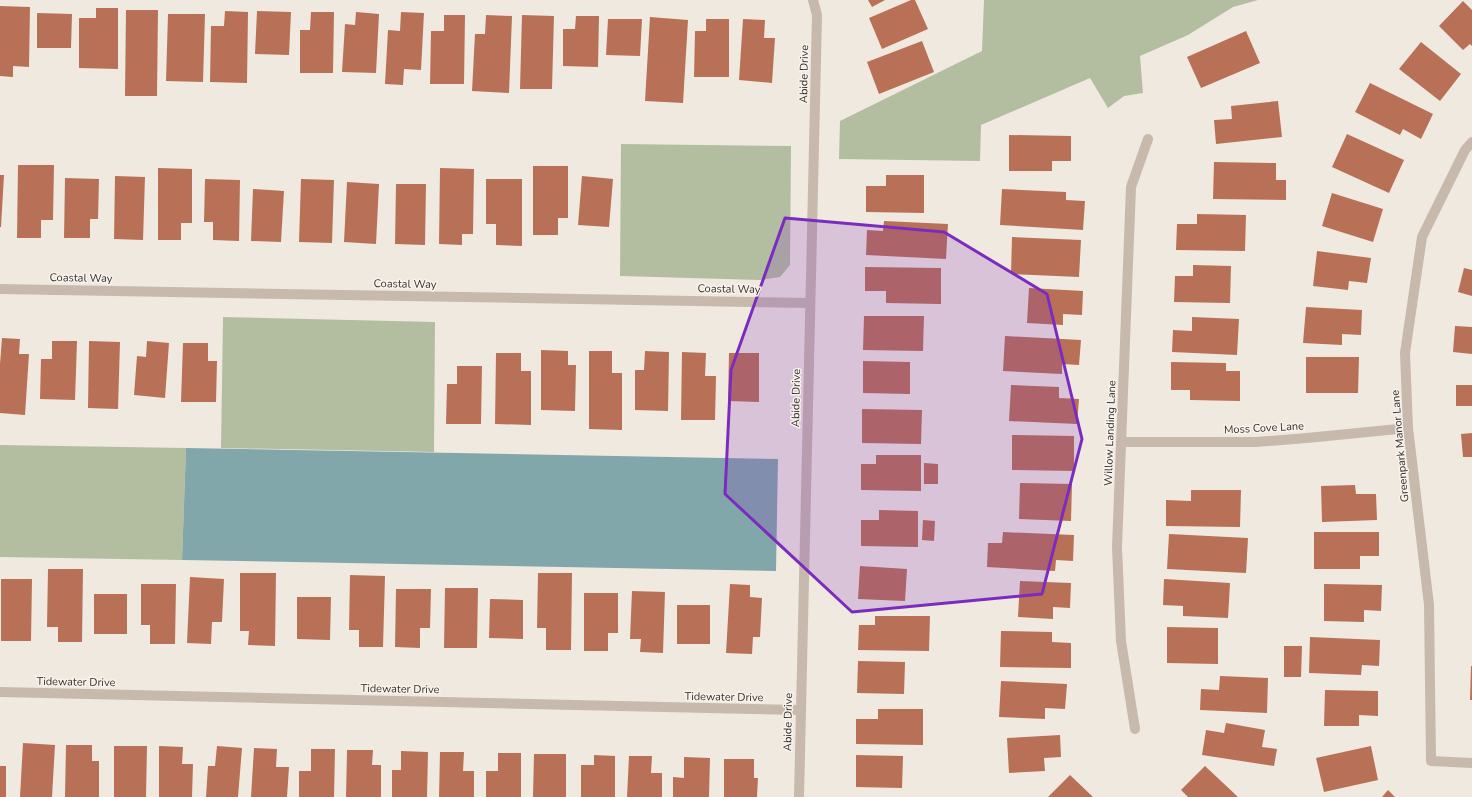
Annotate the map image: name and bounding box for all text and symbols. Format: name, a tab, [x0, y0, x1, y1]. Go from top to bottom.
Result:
street label: Abide Drive	[796, 45, 812, 103]
street label: Coastal Way	[49, 270, 113, 286]
street label: Coastal Way	[373, 276, 437, 292]
street label: Coastal Way	[697, 281, 761, 297]
street label: Abide Drive	[788, 369, 804, 427]
street label: Willow Landing Lane	[1101, 380, 1119, 486]
street label: Greenpark Manor Lane	[1388, 389, 1412, 503]
street label: Moss Cove Lane	[1224, 418, 1305, 438]
street label: Tidewater Drive	[36, 674, 116, 690]
street label: Tidewater Drive	[360, 681, 440, 697]
street label: Tidewater Drive	[684, 689, 764, 705]
street label: Abide Drive	[780, 693, 796, 751]

